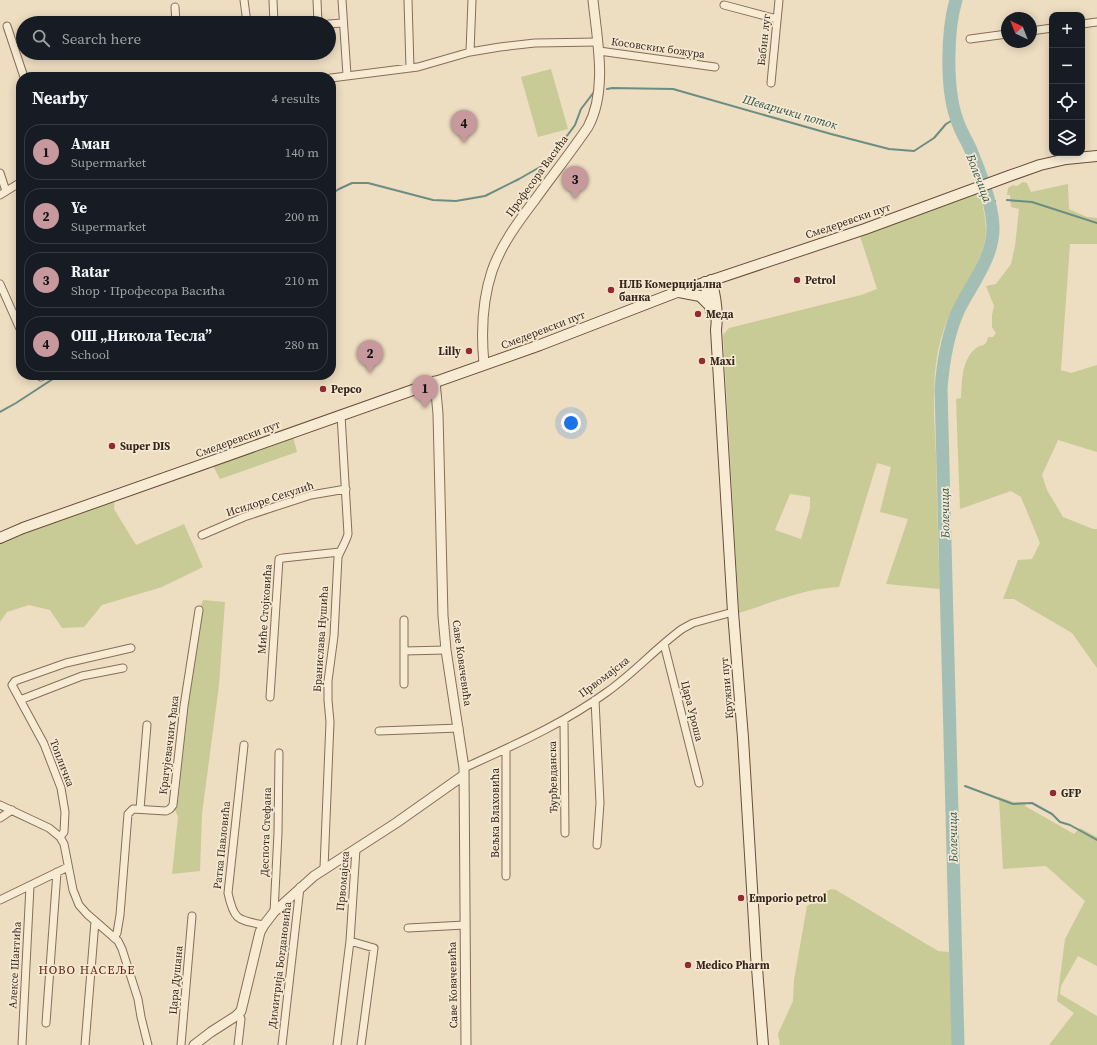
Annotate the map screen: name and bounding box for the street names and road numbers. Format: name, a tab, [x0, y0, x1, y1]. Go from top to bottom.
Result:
street label: Бабин луг	[754, 13, 774, 66]
street label: Косовских божура	[610, 34, 706, 62]
street label: Професора Васића	[502, 132, 572, 220]
street label: Смедеревски пут	[803, 199, 893, 243]
street label: Смедеревски пут	[499, 307, 587, 353]
street label: Смедеревски пут	[194, 417, 283, 461]
street label: Исидоре Секулић	[224, 478, 316, 520]
street label: Миће Стојковића	[254, 563, 276, 654]
street label: Бранислава Нушића	[310, 585, 332, 693]
street label: Саве Ковачевића	[449, 619, 476, 707]
street label: Првомајска	[576, 653, 633, 701]
street label: Кружни пут	[717, 656, 737, 719]
street label: Цара Уроша	[677, 679, 707, 743]
street label: Крагујевачких ђака	[155, 694, 183, 795]
street label: Топличка	[46, 737, 78, 789]
street label: Ђурђевданска	[545, 740, 561, 813]
street label: Вељка Влаховића	[488, 768, 503, 858]
street label: Деспота Стефана	[257, 787, 275, 877]
street label: Ратка Павловића	[210, 800, 234, 890]
street label: Првомајска	[333, 850, 353, 912]
street label: Димитрија Богдановића	[265, 900, 295, 1029]
street label: Алексе Шантића	[5, 921, 25, 1009]
street label: Саве Ковачевића	[445, 941, 461, 1029]
street label: Цара Душана	[166, 945, 187, 1015]

